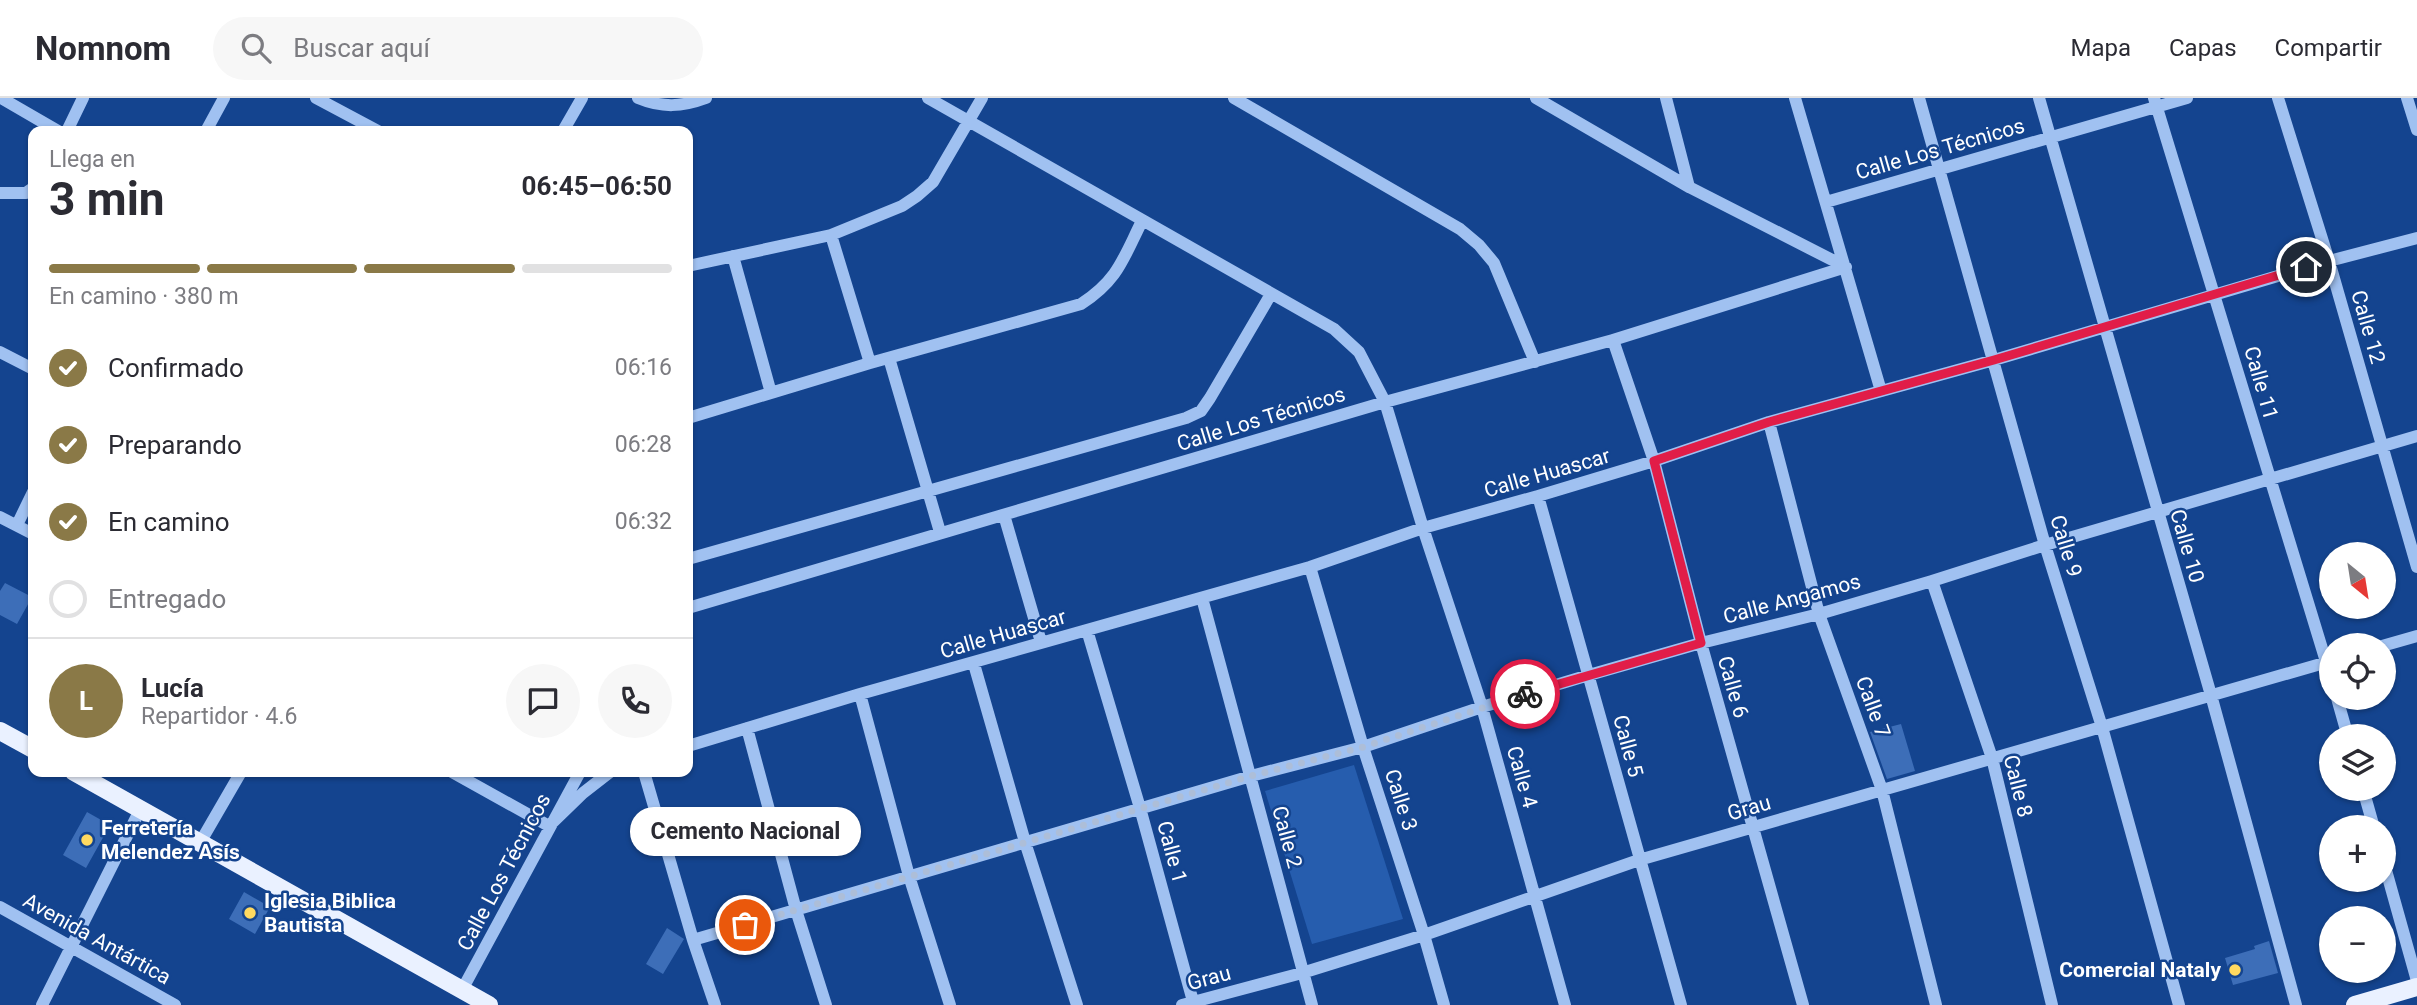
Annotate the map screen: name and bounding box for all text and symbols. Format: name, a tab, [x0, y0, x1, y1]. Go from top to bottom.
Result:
search box	[213, 17, 703, 80]
text: Nomnom	[35, 29, 171, 68]
icon: search	[237, 29, 275, 67]
text: Buscar aquí	[293, 33, 430, 63]
text: Mapa	[2070, 34, 2131, 62]
text: Capas	[2169, 34, 2237, 62]
text: Compartir	[2275, 34, 2382, 62]
street label: Calle Los Técnicos	[1853, 113, 2027, 185]
text: Llega en	[49, 146, 135, 173]
text: 06:45–06:50	[522, 171, 672, 201]
text: 3 min	[49, 172, 165, 226]
pin	[2276, 237, 2336, 297]
icon: home	[2287, 248, 2325, 286]
text: En camino · 380 m	[49, 283, 239, 310]
street label: Calle 12	[2346, 288, 2390, 367]
street label: Calle 11	[2239, 344, 2283, 422]
icon: check	[49, 349, 87, 387]
text: Confirmado	[108, 353, 244, 383]
text: 06:16	[615, 354, 672, 381]
street label: Calle Los Técnicos	[1174, 382, 1348, 456]
icon: check	[49, 426, 87, 464]
text: Preparando	[108, 430, 242, 460]
text: 06:28	[615, 431, 672, 458]
street label: Calle Huascar	[1481, 444, 1613, 502]
icon: check	[49, 503, 87, 541]
text: En camino	[108, 507, 230, 537]
street label: Calle 10	[2165, 507, 2209, 585]
text: 06:32	[615, 508, 672, 535]
street label: Calle 9	[2045, 512, 2087, 580]
north arrow	[2319, 542, 2396, 620]
map controls	[2319, 542, 2396, 983]
street label: Calle Angamos	[1721, 569, 1863, 629]
text: Entregado	[108, 584, 226, 614]
street label: Calle Huascar	[937, 605, 1069, 663]
button: locate	[2319, 633, 2396, 710]
street label: Calle 6	[1713, 653, 1753, 721]
courier	[1490, 659, 1560, 729]
button: chat	[506, 664, 580, 738]
button: phone	[598, 664, 672, 738]
text: Lucía	[141, 673, 204, 703]
street label: Calle 7	[1851, 673, 1895, 741]
icon: bike	[1506, 675, 1544, 713]
text: L	[79, 686, 93, 716]
text: Repartidor · 4.6	[141, 703, 298, 730]
street label: Calle 5	[1608, 712, 1648, 780]
button: layers	[2319, 724, 2396, 801]
street label: Calle 4	[1502, 743, 1542, 811]
street label: Calle 8	[1999, 752, 2037, 820]
street label: Calle 3	[1380, 766, 1422, 834]
street label: Calle Los Técnicos	[452, 789, 556, 955]
street label: Grau	[1725, 790, 1773, 826]
street label: Calle 2	[1267, 803, 1307, 871]
callout: Cemento Nacional	[630, 806, 860, 855]
button: +	[2319, 815, 2396, 892]
place label: Ferretería Melendez Asís	[101, 816, 240, 864]
text: Cemento Nacional	[651, 818, 840, 845]
street label: Calle 1	[1152, 818, 1192, 886]
marker: Ferretería Melendez Asís	[79, 832, 95, 848]
street label: Avenida Antártica	[19, 888, 175, 990]
place label: Iglesia Biblica Bautista	[264, 889, 396, 937]
pin	[715, 895, 775, 955]
marker: Iglesia Biblica Bautista	[242, 905, 258, 921]
icon: bag	[726, 906, 764, 944]
button: −	[2319, 906, 2396, 983]
place label: Comercial Nataly	[2059, 958, 2221, 982]
street label: Grau	[1185, 961, 1233, 995]
marker: Comercial Nataly	[2227, 962, 2243, 978]

